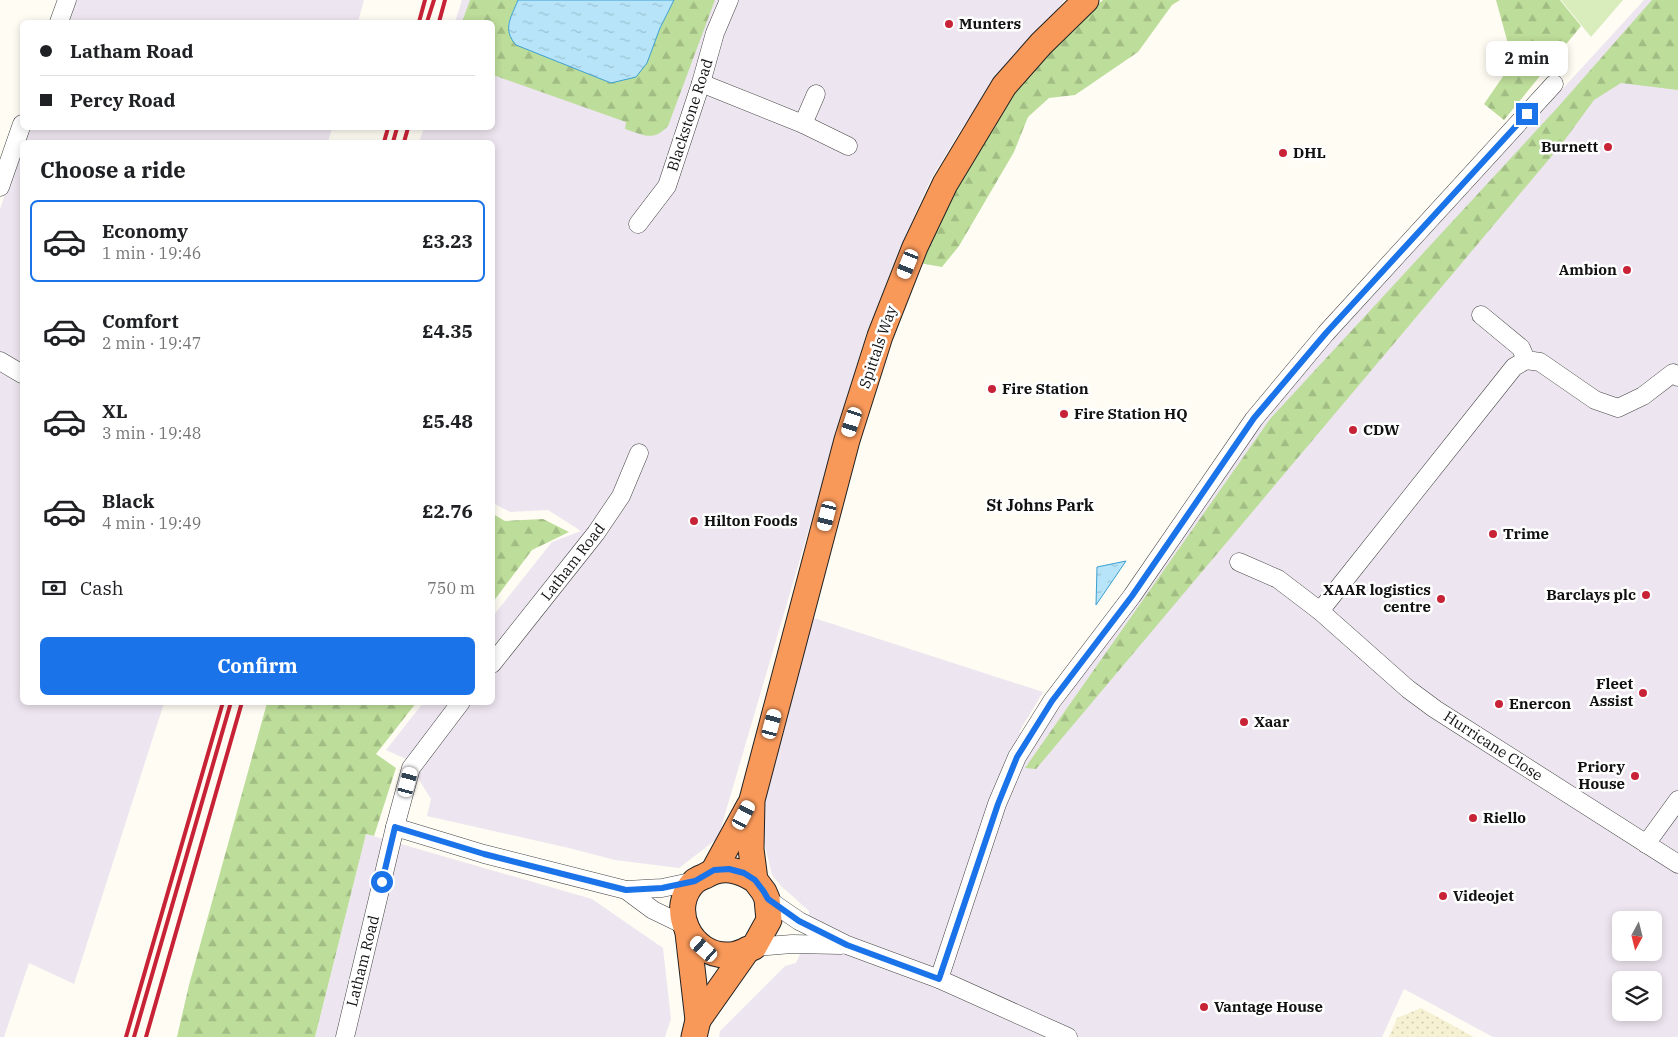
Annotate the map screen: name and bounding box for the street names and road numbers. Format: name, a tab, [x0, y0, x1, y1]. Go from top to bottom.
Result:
street label: Blackstone Road	[662, 56, 717, 173]
street label: Spittals Way	[854, 303, 901, 391]
street label: Latham Road	[536, 519, 609, 604]
street label: Hurricane Close	[1440, 707, 1546, 785]
street label: Latham Road	[342, 913, 383, 1008]

